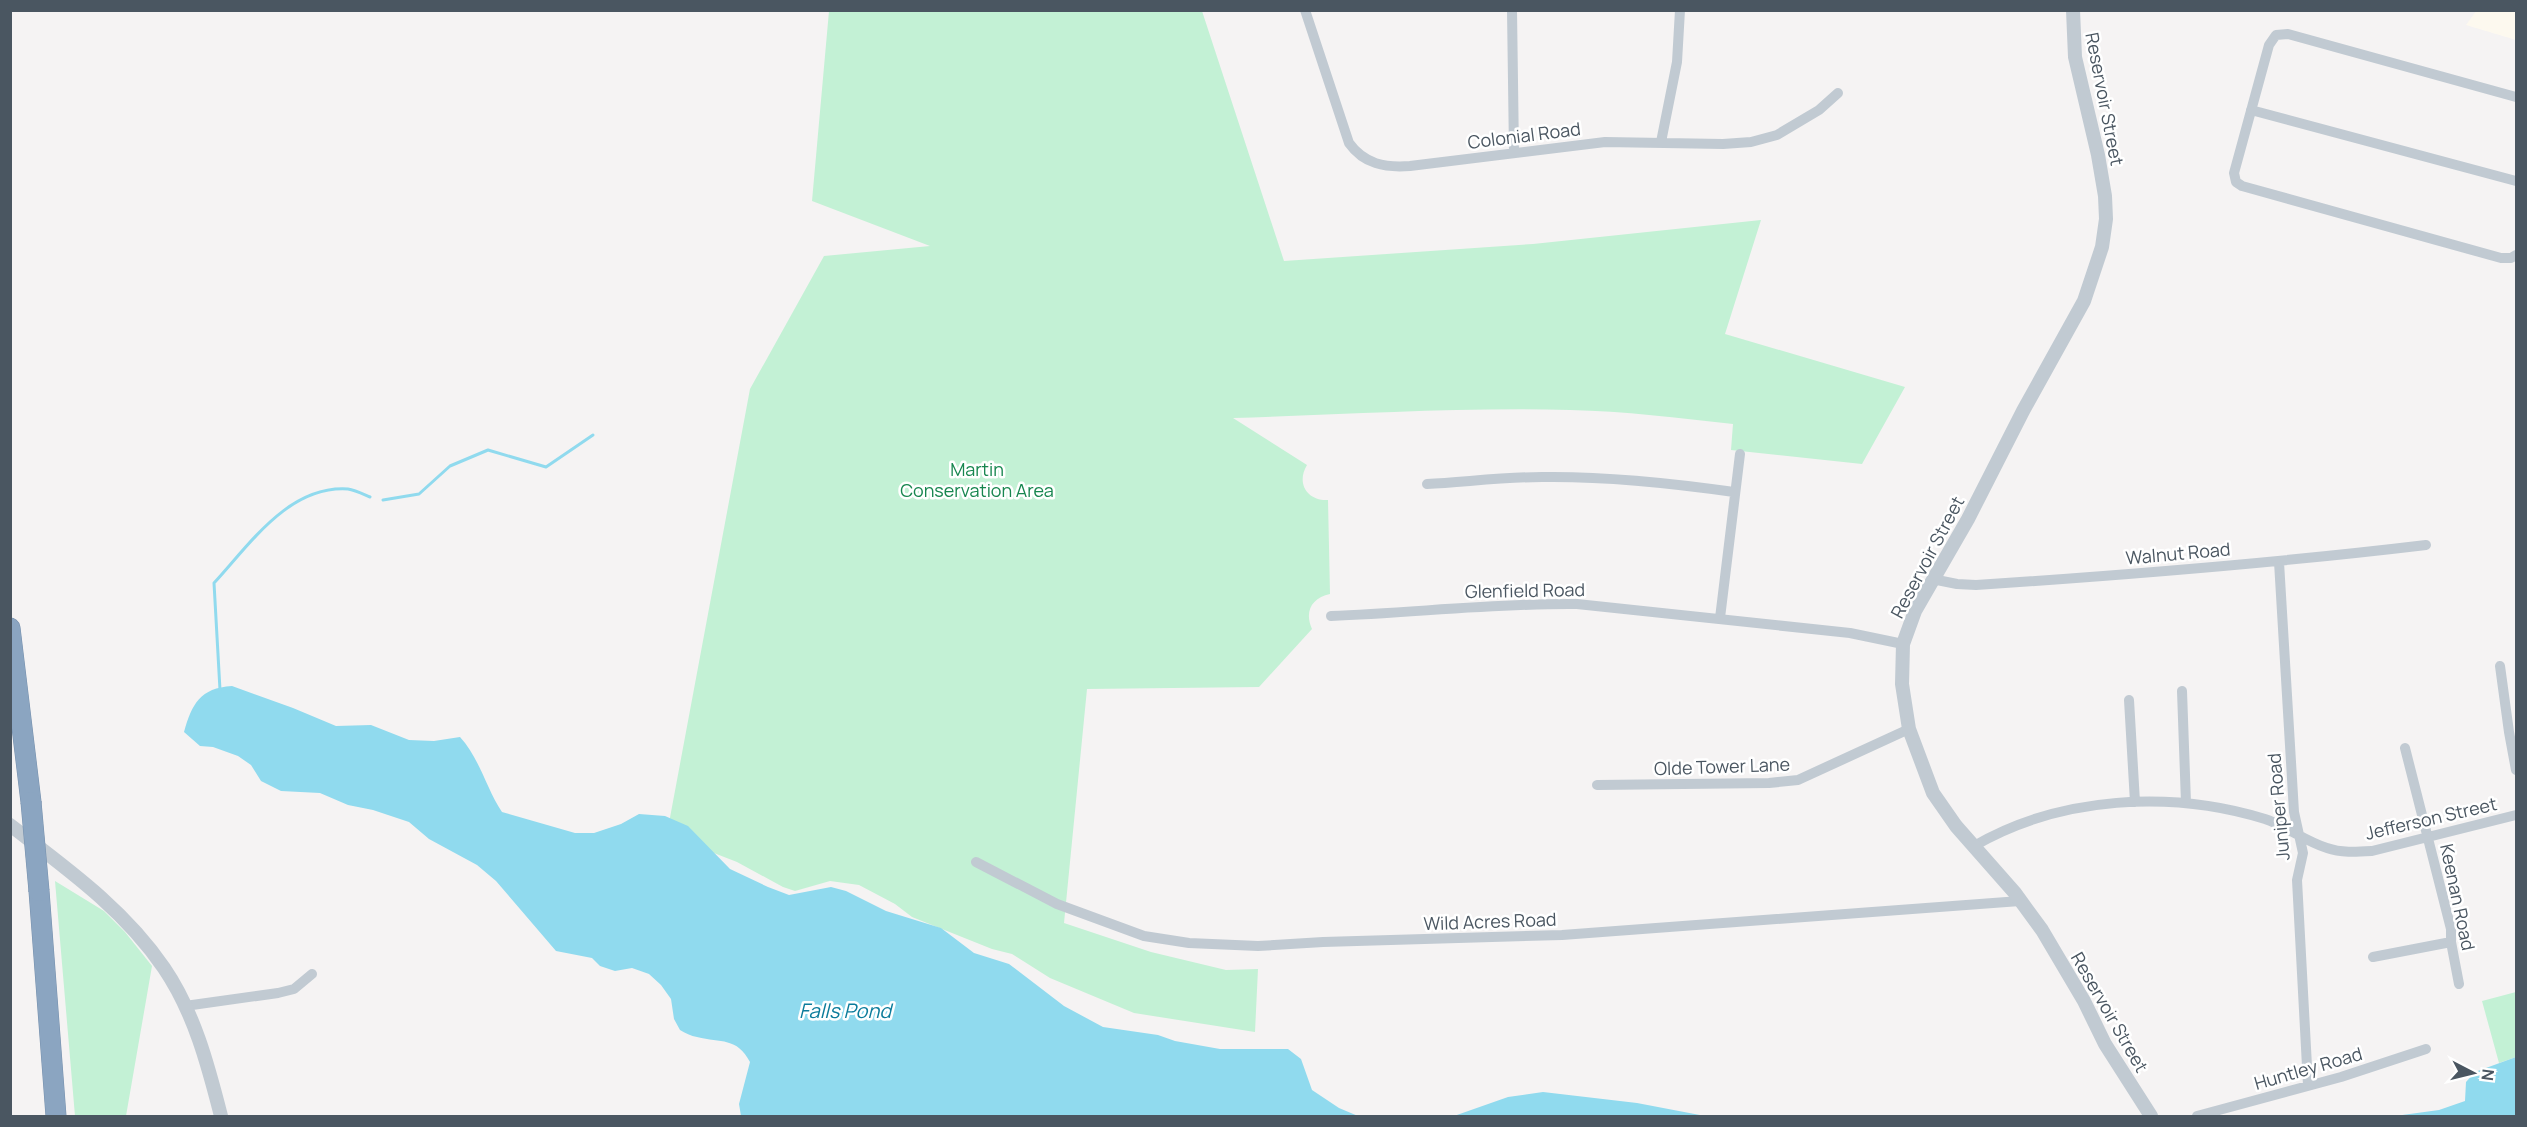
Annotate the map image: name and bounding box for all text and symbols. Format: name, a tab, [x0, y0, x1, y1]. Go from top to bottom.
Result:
street label: Reservoir Street	[2080, 30, 2130, 168]
street label: Colonial Road	[1466, 116, 1582, 154]
park label: Martin Conservation Area	[900, 457, 1054, 502]
street label: Reservoir Street	[1885, 492, 1969, 622]
street label: Walnut Road	[2125, 536, 2231, 570]
street label: Glenfield Road	[1465, 577, 1585, 603]
street label: Olde Tower Lane	[1654, 752, 1790, 780]
street label: Juniper Road	[2261, 752, 2295, 862]
street label: Jefferson Street	[2363, 791, 2499, 845]
street label: Keenan Road	[2435, 841, 2481, 953]
street label: Wild Acres Road	[1423, 907, 1557, 935]
street label: Reservoir Street	[2066, 948, 2154, 1076]
water label: Falls Pond	[799, 997, 894, 1024]
street label: Huntley Road	[2251, 1041, 2365, 1095]
north arrow	[2443, 1043, 2503, 1103]
text: N	[2476, 1068, 2500, 1082]

